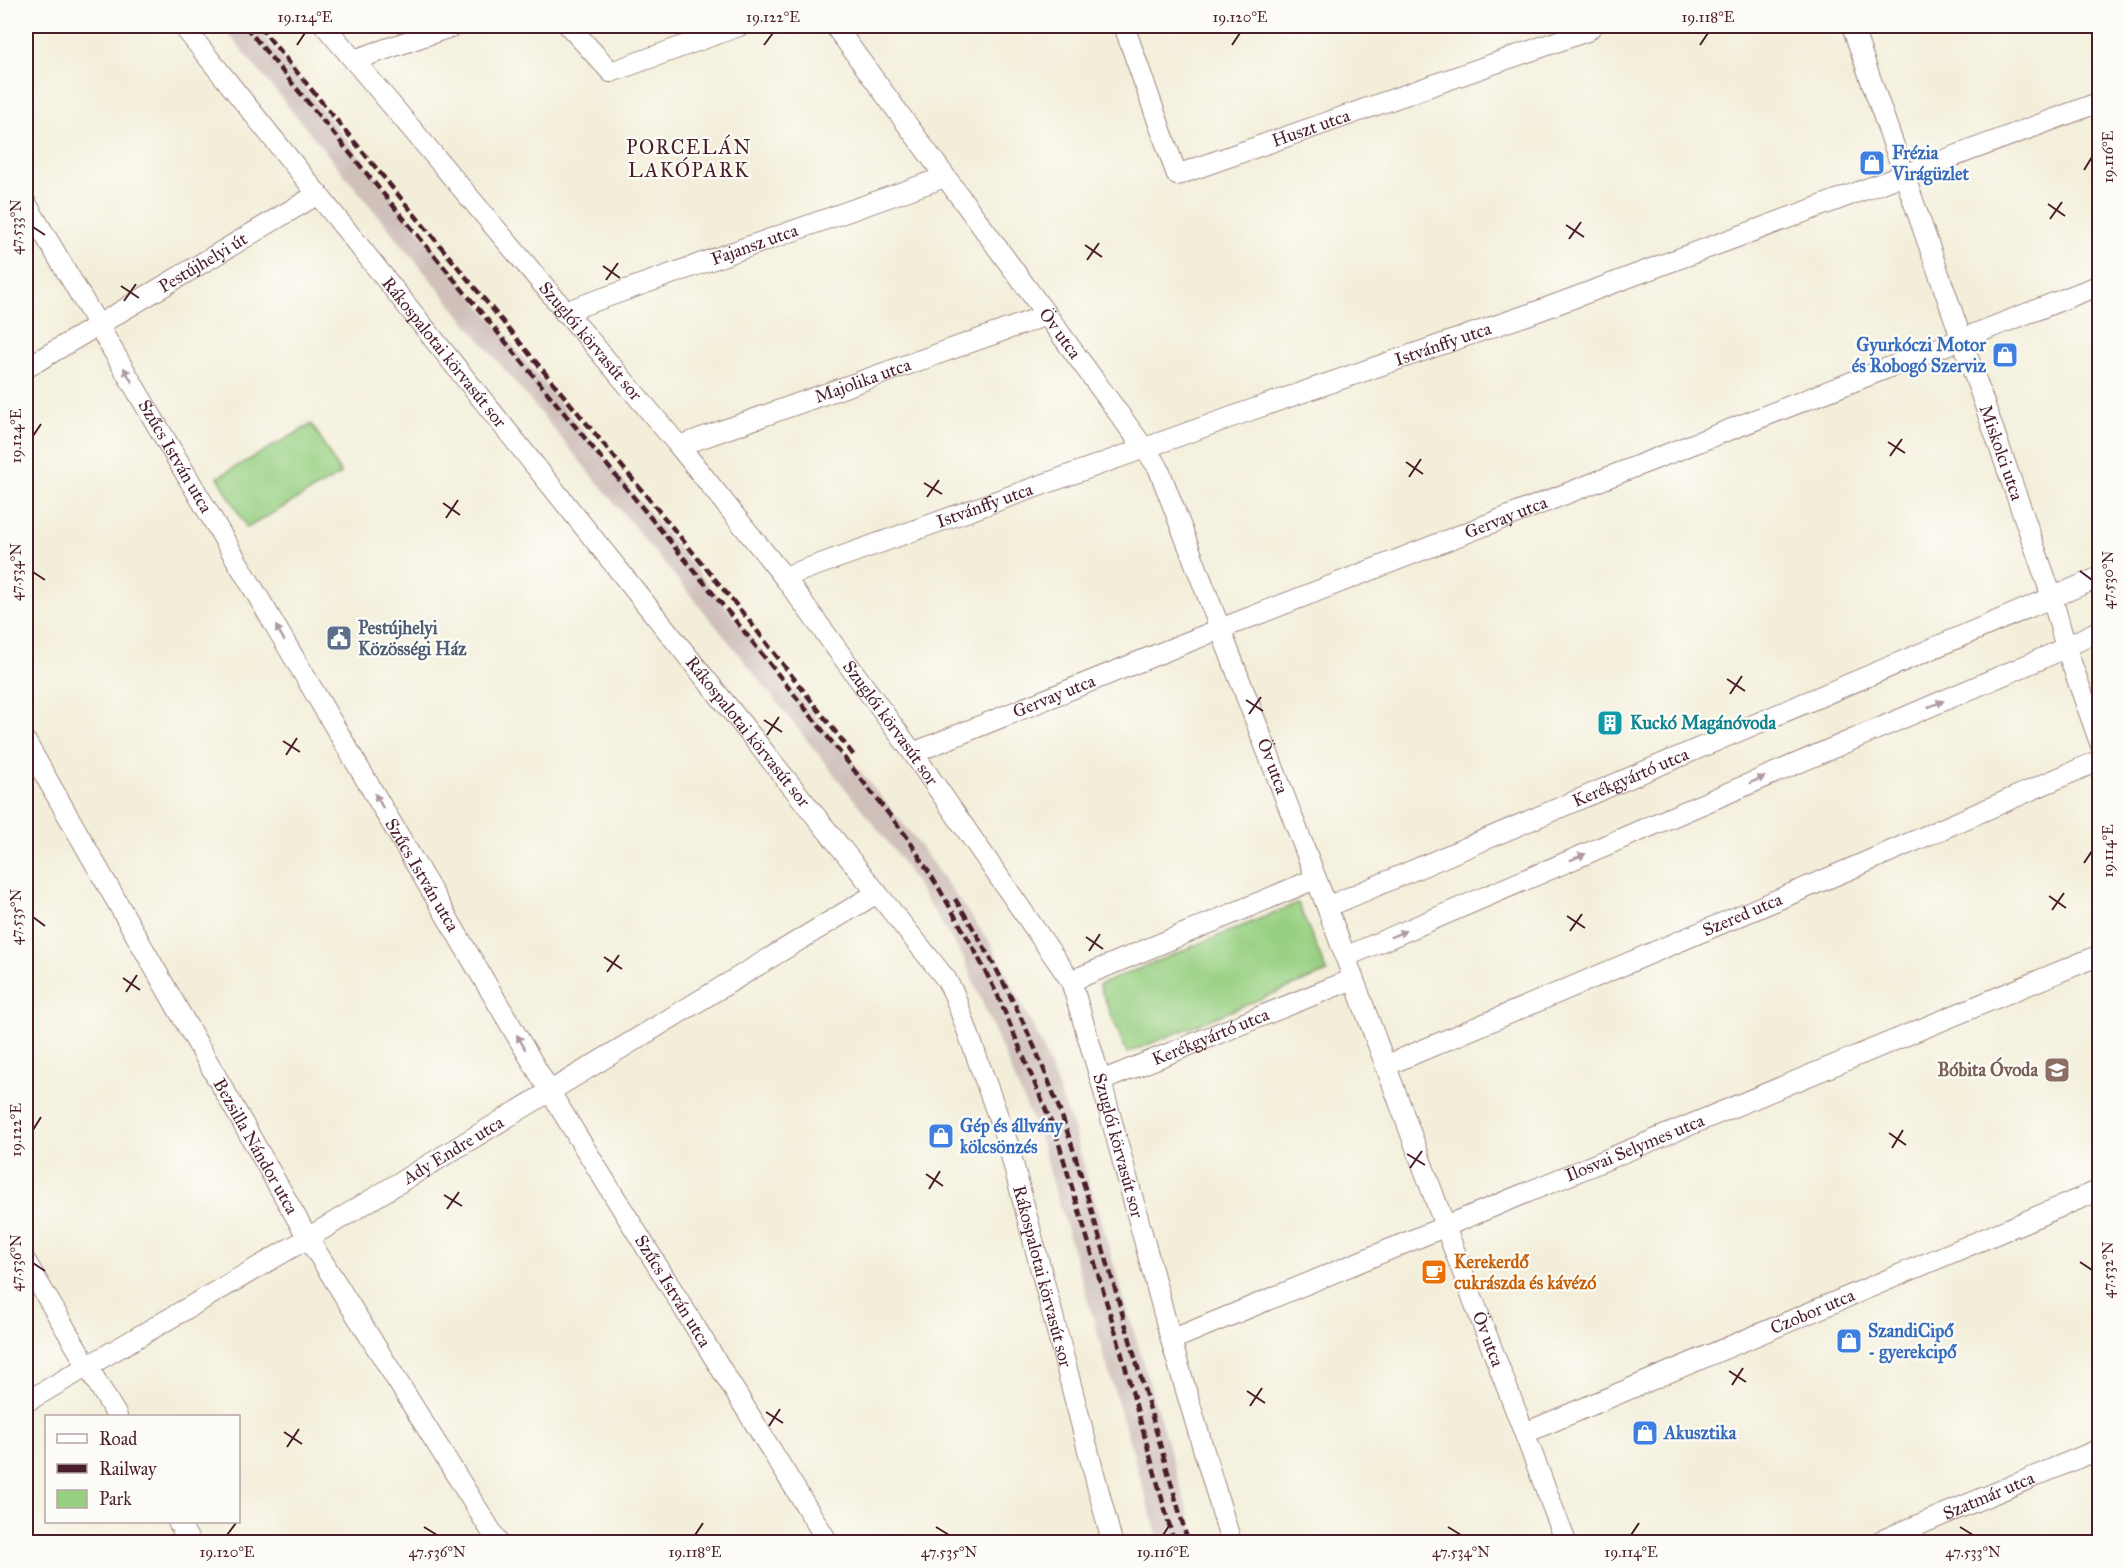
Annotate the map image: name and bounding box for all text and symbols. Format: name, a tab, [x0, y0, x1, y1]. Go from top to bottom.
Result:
text: 19.124°E	[278, 8, 333, 26]
text: 19.122°E	[746, 8, 800, 26]
text: 19.120°E	[1212, 8, 1268, 26]
text: 19.118°E	[1682, 8, 1735, 26]
street label: Huszt utca	[1269, 104, 1353, 152]
text: 19.116°E	[2099, 130, 2117, 183]
district label: PORCELÁN LAKÓPARK	[626, 134, 752, 182]
place label: Frézia Virágüzlet	[1891, 142, 1970, 186]
shop icon: Frézia Virágüzlet	[1857, 148, 1887, 178]
text: 47.533°N	[7, 199, 25, 255]
street label: Fajansz utca	[708, 219, 801, 270]
street label: Pestújhelyi út	[155, 227, 252, 297]
street label: Rákospalotai körvasút sor	[377, 272, 511, 432]
street label: Szuglói körvasút sor	[534, 277, 647, 405]
street label: Öv utca	[1034, 303, 1086, 363]
street label: Istvánffy utca	[1392, 317, 1495, 371]
place label: Gyurkóczi Motor és Robogó Szerviz	[1852, 334, 1987, 378]
shop icon: Gyurkóczi Motor és Robogó Szerviz	[1990, 340, 2020, 370]
street label: Majolika utca	[812, 353, 914, 408]
one-way arrow	[123, 366, 133, 383]
street label: Szűcs István utca	[133, 396, 217, 517]
street label: Miskolci utca	[1975, 402, 2028, 504]
text: 19.124°E	[7, 408, 25, 463]
street label: Istvánffy utca	[933, 478, 1036, 533]
street label: Gervay utca	[1461, 491, 1551, 543]
text: 47.534°N	[7, 543, 25, 601]
text: 47.530°N	[2099, 551, 2117, 609]
place label: Pestújhelyi Közösségi Ház	[358, 617, 467, 661]
public building icon: Pestújhelyi Közösségi Ház	[324, 623, 354, 653]
one-way arrow	[275, 624, 285, 641]
street label: Rákospalotai körvasút sor	[681, 652, 815, 812]
street label: Szuglói körvasút sor	[838, 656, 943, 790]
street label: Gervay utca	[1009, 669, 1099, 723]
one-way arrow	[1927, 699, 1945, 708]
building icon: Kuckó Magánóvoda	[1595, 708, 1625, 738]
place label: Kuckó Magánóvoda	[1630, 712, 1777, 735]
street label: Öv utca	[1252, 735, 1294, 797]
street label: Kerékgyártó utca	[1569, 743, 1692, 812]
one-way arrow	[1748, 776, 1765, 785]
one-way arrow	[374, 792, 384, 809]
street label: Szűcs István utca	[380, 814, 464, 936]
text: 19.114°E	[2099, 824, 2117, 878]
one-way arrow	[1569, 852, 1587, 862]
text: 47.535°N	[7, 888, 25, 945]
street label: Szered utca	[1699, 888, 1786, 941]
one-way arrow	[1390, 929, 1408, 939]
street label: Kerékgyártó utca	[1149, 1003, 1272, 1070]
one-way arrow	[515, 1034, 526, 1050]
school or university icon: Bóbita Óvoda	[2042, 1055, 2072, 1085]
place label: Bóbita Óvoda	[1937, 1056, 2038, 1081]
street label: Szuglói körvasút sor	[1088, 1070, 1149, 1221]
street label: Bezsilla Nándor utca	[209, 1074, 303, 1218]
text: 19.122°E	[7, 1103, 25, 1157]
street label: Ilosvai Selymes utca	[1562, 1109, 1708, 1186]
street label: Ady Endre utca	[398, 1111, 508, 1190]
place label: Gép és állvány kölcsönzés	[960, 1115, 1064, 1158]
shop icon: Gép és állvány kölcsönzés	[926, 1121, 956, 1151]
street label: Rákospalotai körvasút sor	[1008, 1183, 1077, 1370]
street label: Szűcs István utca	[630, 1231, 716, 1352]
text: 47.536°N	[7, 1234, 25, 1292]
text: 47.532°N	[2099, 1241, 2117, 1298]
place label: Kerekerdő cukrászda és kávézó	[1454, 1251, 1596, 1294]
cafe icon: Kerekerdő cukrászda és kávézó	[1419, 1257, 1449, 1287]
street label: Czobor utca	[1767, 1284, 1858, 1339]
street label: Öv utca	[1468, 1308, 1509, 1370]
place label: SzandiCipő - gyerekcipő	[1868, 1320, 1957, 1364]
shop icon: SzandiCipő - gyerekcipő	[1834, 1326, 1864, 1356]
legend	[45, 1415, 240, 1523]
shop icon: Akusztika	[1630, 1418, 1660, 1448]
place label: Akusztika	[1663, 1422, 1737, 1444]
text: Road	[99, 1428, 137, 1450]
text: Railway	[99, 1458, 157, 1480]
street label: Szatmár utca	[1940, 1467, 2038, 1525]
text: Park	[99, 1488, 132, 1510]
text: 19.120°E	[199, 1543, 255, 1561]
text: 47.536°N	[408, 1543, 466, 1561]
text: 19.118°E	[669, 1543, 722, 1561]
text: 47.535°N	[921, 1543, 978, 1561]
text: 19.116°E	[1137, 1543, 1190, 1561]
text: 47.534°N	[1432, 1543, 1490, 1561]
text: 19.114°E	[1604, 1543, 1658, 1561]
text: 47.533°N	[1945, 1543, 2001, 1561]

